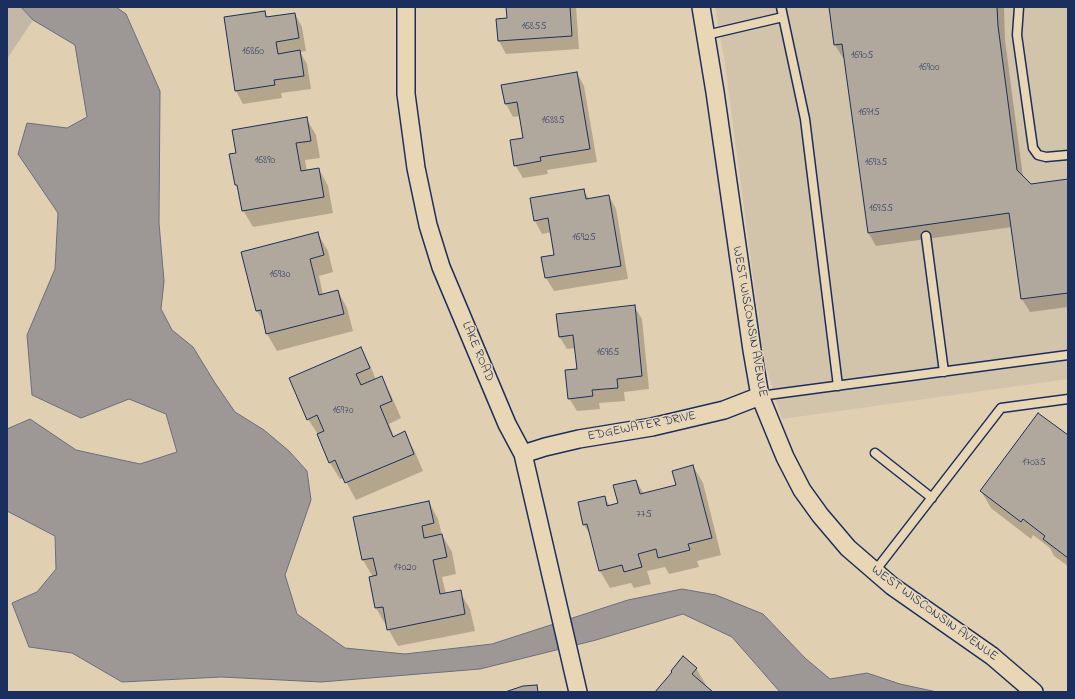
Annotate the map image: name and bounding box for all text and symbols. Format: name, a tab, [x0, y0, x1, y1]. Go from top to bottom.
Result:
house number: 16855	[521, 20, 547, 34]
house number: 16860	[242, 45, 264, 59]
house number: 16905	[851, 49, 873, 63]
house number: 16900	[918, 61, 940, 75]
house number: 16915	[858, 106, 880, 120]
house number: 16885	[542, 114, 564, 128]
house number: 16890	[255, 154, 275, 168]
house number: 16935	[865, 156, 887, 170]
house number: 16955	[869, 202, 893, 216]
house number: 16925	[572, 231, 596, 245]
street label: WEST WISCONSIN AVENUE	[728, 245, 770, 399]
house number: 16930	[270, 268, 290, 282]
street label: LAKE ROAD	[457, 320, 497, 384]
house number: 16965	[597, 346, 619, 360]
house number: 16970	[333, 404, 353, 418]
street label: EDGEWATER DRIVE	[586, 409, 698, 445]
house number: 17035	[1022, 456, 1046, 470]
house number: 775	[636, 508, 652, 522]
house number: 17020	[393, 561, 417, 575]
street label: WEST WISCONSIN AVENUE	[868, 563, 1000, 665]

